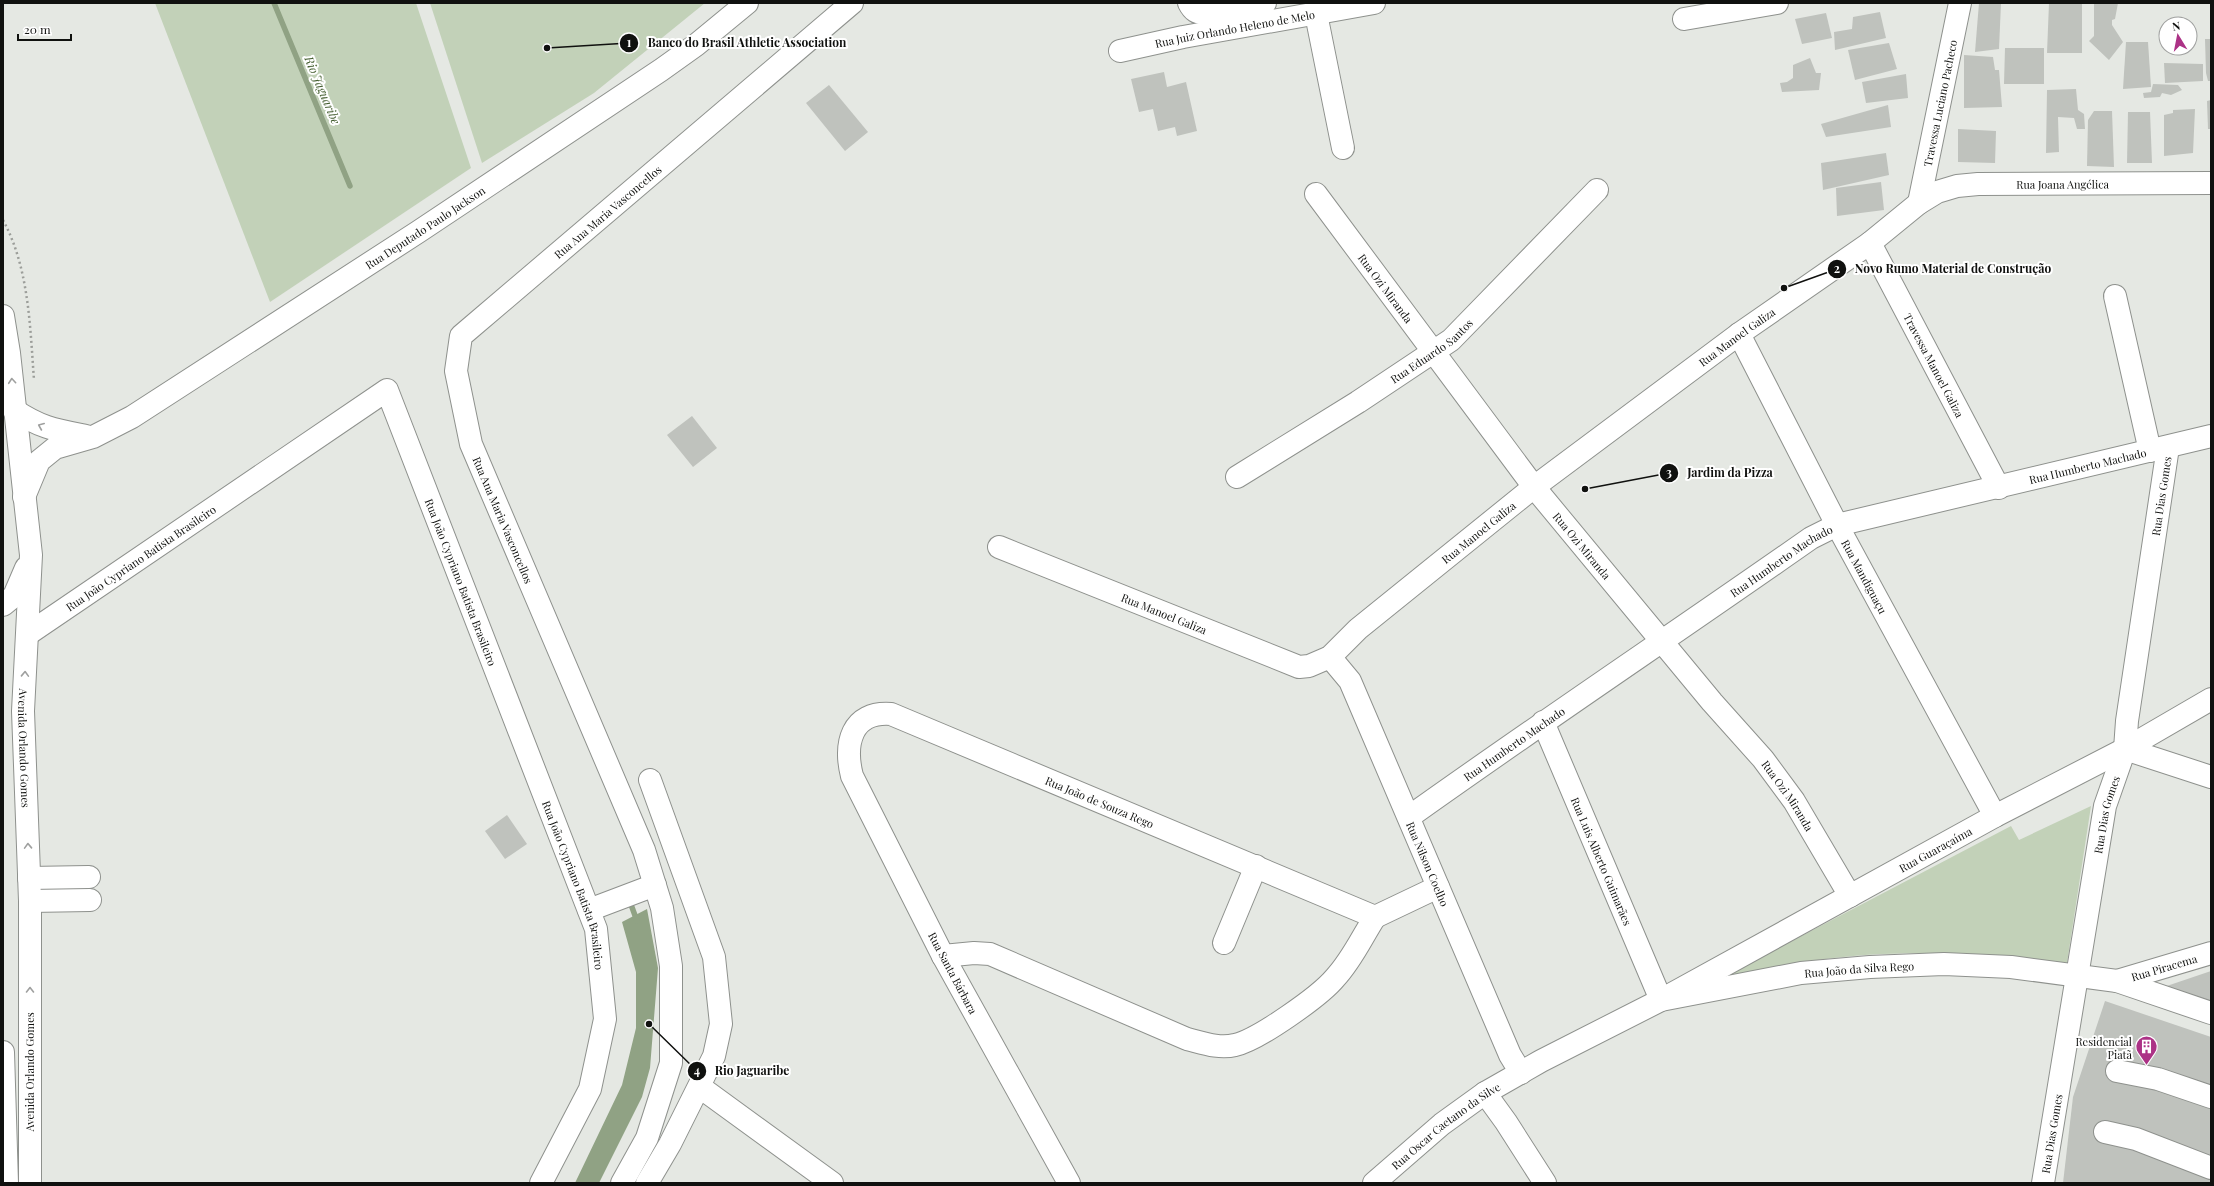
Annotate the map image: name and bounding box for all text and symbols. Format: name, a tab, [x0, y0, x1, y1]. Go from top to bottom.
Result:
street label: Rua Juiz Orlando Heleno de Melo	[1153, 6, 1316, 51]
scale bar	[18, 16, 71, 42]
north arrow	[2158, 16, 2198, 56]
text: N	[2171, 18, 2181, 34]
text: 20 m	[24, 21, 51, 37]
callout: Banco do Brasil Athletic Association	[619, 31, 855, 55]
text: 1	[627, 34, 632, 50]
text: Banco do Brasil Athletic Association	[648, 34, 847, 50]
street label: Travessa Luciano Pacheco	[1919, 38, 1960, 168]
water label: Rio Jaguaribe	[301, 53, 345, 127]
street label: Rua Ana Maria Vasconcellos	[550, 161, 664, 261]
street label: Rua Joana Angélica	[2016, 176, 2110, 191]
street label: Rua Deputado Paulo Jackson	[362, 182, 488, 272]
street label: Rua Ozi Miranda	[1355, 250, 1417, 326]
callout: Novo Rumo Material de Construção	[1827, 257, 2059, 281]
text: 2	[1834, 260, 1840, 276]
text: Novo Rumo Material de Construção	[1855, 260, 2051, 276]
street label: Rua Manoel Galiza	[1695, 304, 1778, 369]
street label: Travessa Manoel Galiza	[1901, 311, 1968, 420]
street label: Rua Eduardo Santos	[1387, 315, 1476, 386]
one-way arrow	[7, 378, 16, 384]
one-way arrow	[38, 422, 45, 430]
street label: Rua Humberto Machado	[2027, 444, 2148, 487]
street label: Rua Ana Maria Vasconcellos	[469, 454, 537, 586]
street label: Rua Dias Gomes	[2147, 455, 2174, 537]
callout: Jardim da Pizza	[1659, 461, 1781, 485]
text: 3	[1666, 464, 1672, 480]
text: Jardim da Pizza	[1686, 464, 1774, 480]
street label: Rua João Cypriano Batista Brasileiro	[422, 496, 501, 668]
street label: Rua Manoel Galiza	[1438, 497, 1519, 566]
street label: Rua João Cypriano Batista Brasileiro	[63, 501, 218, 614]
street label: Rua Ozi Miranda	[1550, 509, 1615, 582]
street label: Rua Humberto Machado	[1727, 521, 1835, 600]
street label: Rua Mandiguaçu	[1839, 536, 1891, 617]
street label: Rua Manoel Galiza	[1119, 589, 1210, 637]
one-way arrow	[20, 671, 29, 677]
street label: Avenida Orlando Gomes	[15, 687, 34, 808]
street label: Rua Humberto Machado	[1460, 703, 1567, 784]
street label: Rua Ozi Miranda	[1759, 757, 1818, 834]
street label: Rua João de Souza Rego	[1043, 772, 1156, 831]
street label: Rua Dias Gomes	[2090, 773, 2123, 855]
street label: Rua Luis Alberto Guimarães	[1568, 795, 1636, 928]
street label: Rua João Cypriano Batista Brasileiro	[539, 798, 608, 970]
street label: Rua Nilson Coelho	[1403, 819, 1453, 908]
street label: Rua Guaraçaíma	[1896, 823, 1975, 875]
one-way arrow	[24, 843, 32, 849]
street label: Rua Santa Bárbara	[925, 929, 981, 1017]
street label: Rua Piracema	[2129, 950, 2199, 984]
street label: Rua João da Silva Rego	[1804, 958, 1914, 980]
one-way arrow	[26, 987, 34, 993]
street label: Avenida Orlando Gomes	[22, 1012, 37, 1133]
place label: Residencial Piatã	[2075, 1034, 2133, 1062]
building icon: Residencial Piatã	[2134, 1034, 2160, 1067]
callout: Rio Jaguaribe	[687, 1059, 798, 1083]
text: 4	[694, 1062, 700, 1078]
text: Rio Jaguaribe	[715, 1062, 789, 1078]
street label: Rua Oscar Caetano da Silve	[1388, 1078, 1503, 1172]
street label: Rua Dias Gomes	[2037, 1093, 2065, 1174]

